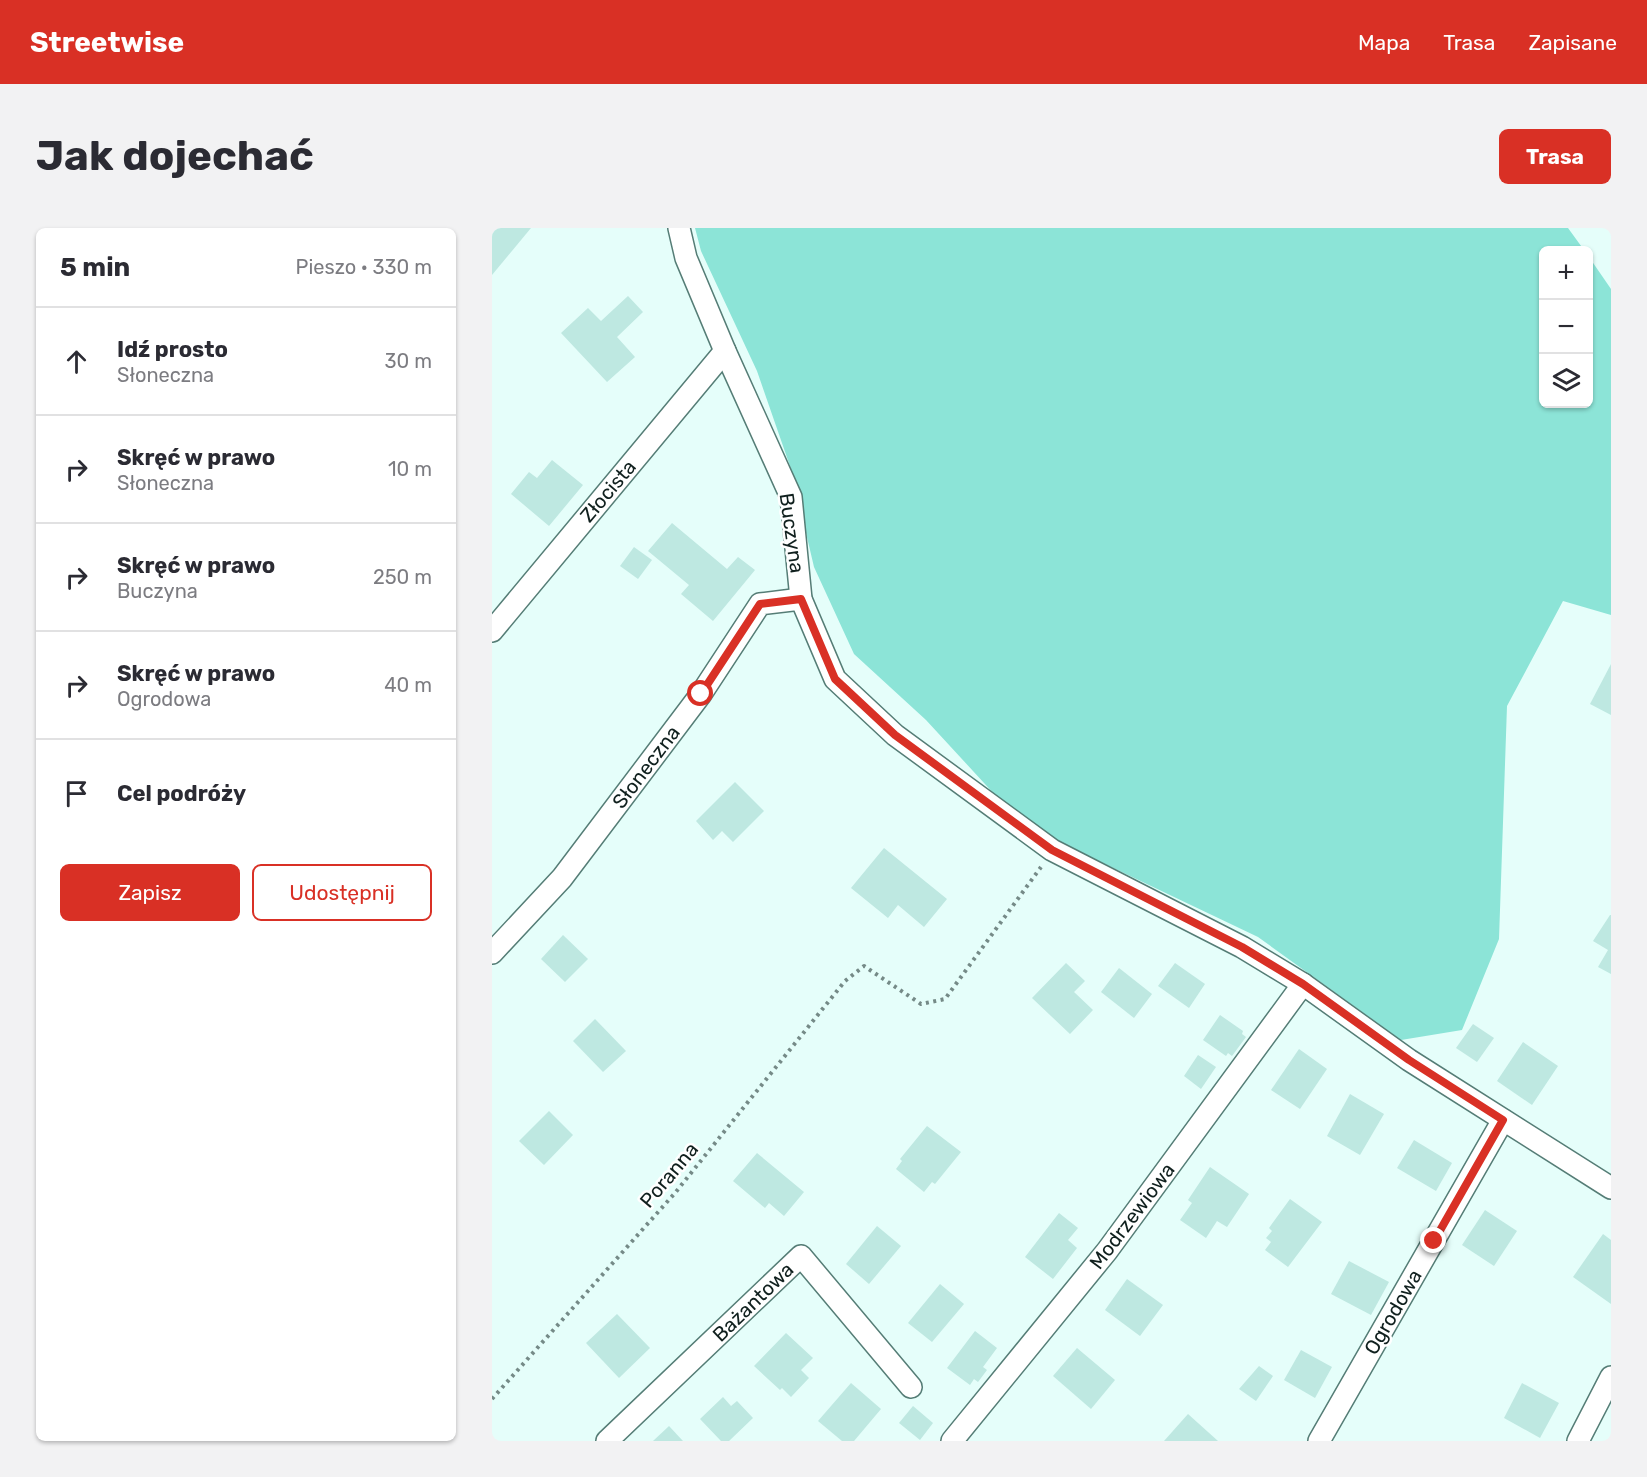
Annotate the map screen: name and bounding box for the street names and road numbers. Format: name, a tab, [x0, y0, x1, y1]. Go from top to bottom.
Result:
street label: Złocista	[575, 455, 641, 527]
street label: Buczyna	[774, 491, 810, 575]
street label: Słoneczna	[607, 721, 685, 813]
street label: Poranna	[635, 1137, 703, 1213]
street label: Modrzewiowa	[1084, 1158, 1180, 1274]
street label: Bażantowa	[707, 1257, 799, 1347]
street label: Ogrodowa	[1359, 1265, 1427, 1359]

